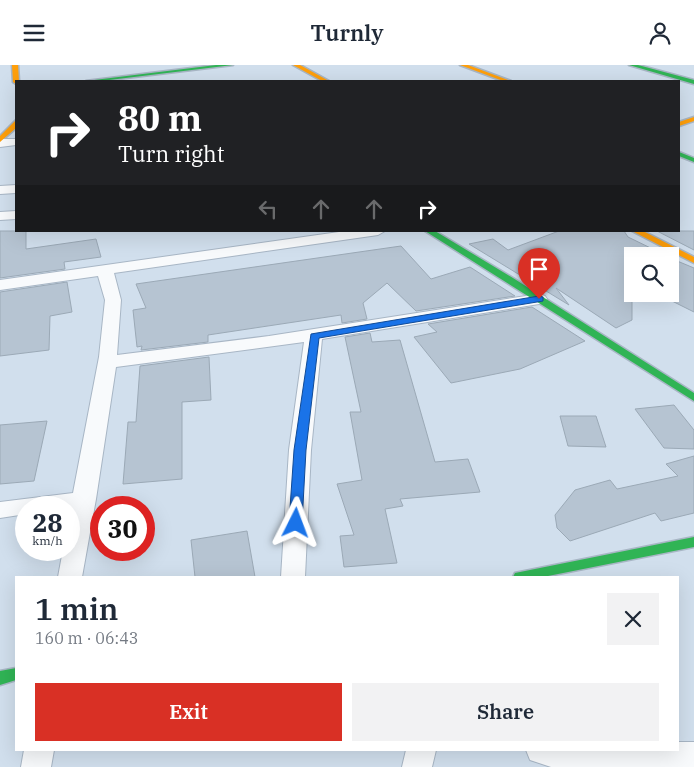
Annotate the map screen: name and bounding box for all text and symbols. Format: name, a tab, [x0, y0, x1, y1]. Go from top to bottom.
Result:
text: Turnly	[310, 18, 384, 47]
icon: menu	[20, 19, 48, 47]
icon: person	[646, 19, 674, 47]
text: 80 m	[118, 95, 202, 141]
icon: right	[35, 100, 100, 165]
text: Turn right	[118, 139, 225, 168]
icon: left	[254, 195, 282, 223]
icon: ahead	[307, 195, 335, 223]
icon: ahead	[360, 195, 388, 223]
icon: right	[413, 195, 441, 223]
map controls	[624, 247, 679, 302]
button: search	[624, 247, 679, 302]
pin	[518, 248, 560, 299]
icon: arrive	[525, 255, 553, 283]
speed limit sign: 30	[90, 496, 155, 561]
position arrow	[269, 496, 321, 548]
text: 28	[32, 506, 63, 539]
text: km/h	[32, 533, 63, 548]
text: 1 min	[35, 589, 118, 628]
button: close	[607, 593, 659, 645]
text: 160 m · 06:43	[35, 628, 138, 648]
button: Exit	[35, 683, 342, 741]
button: Share	[352, 683, 659, 741]

